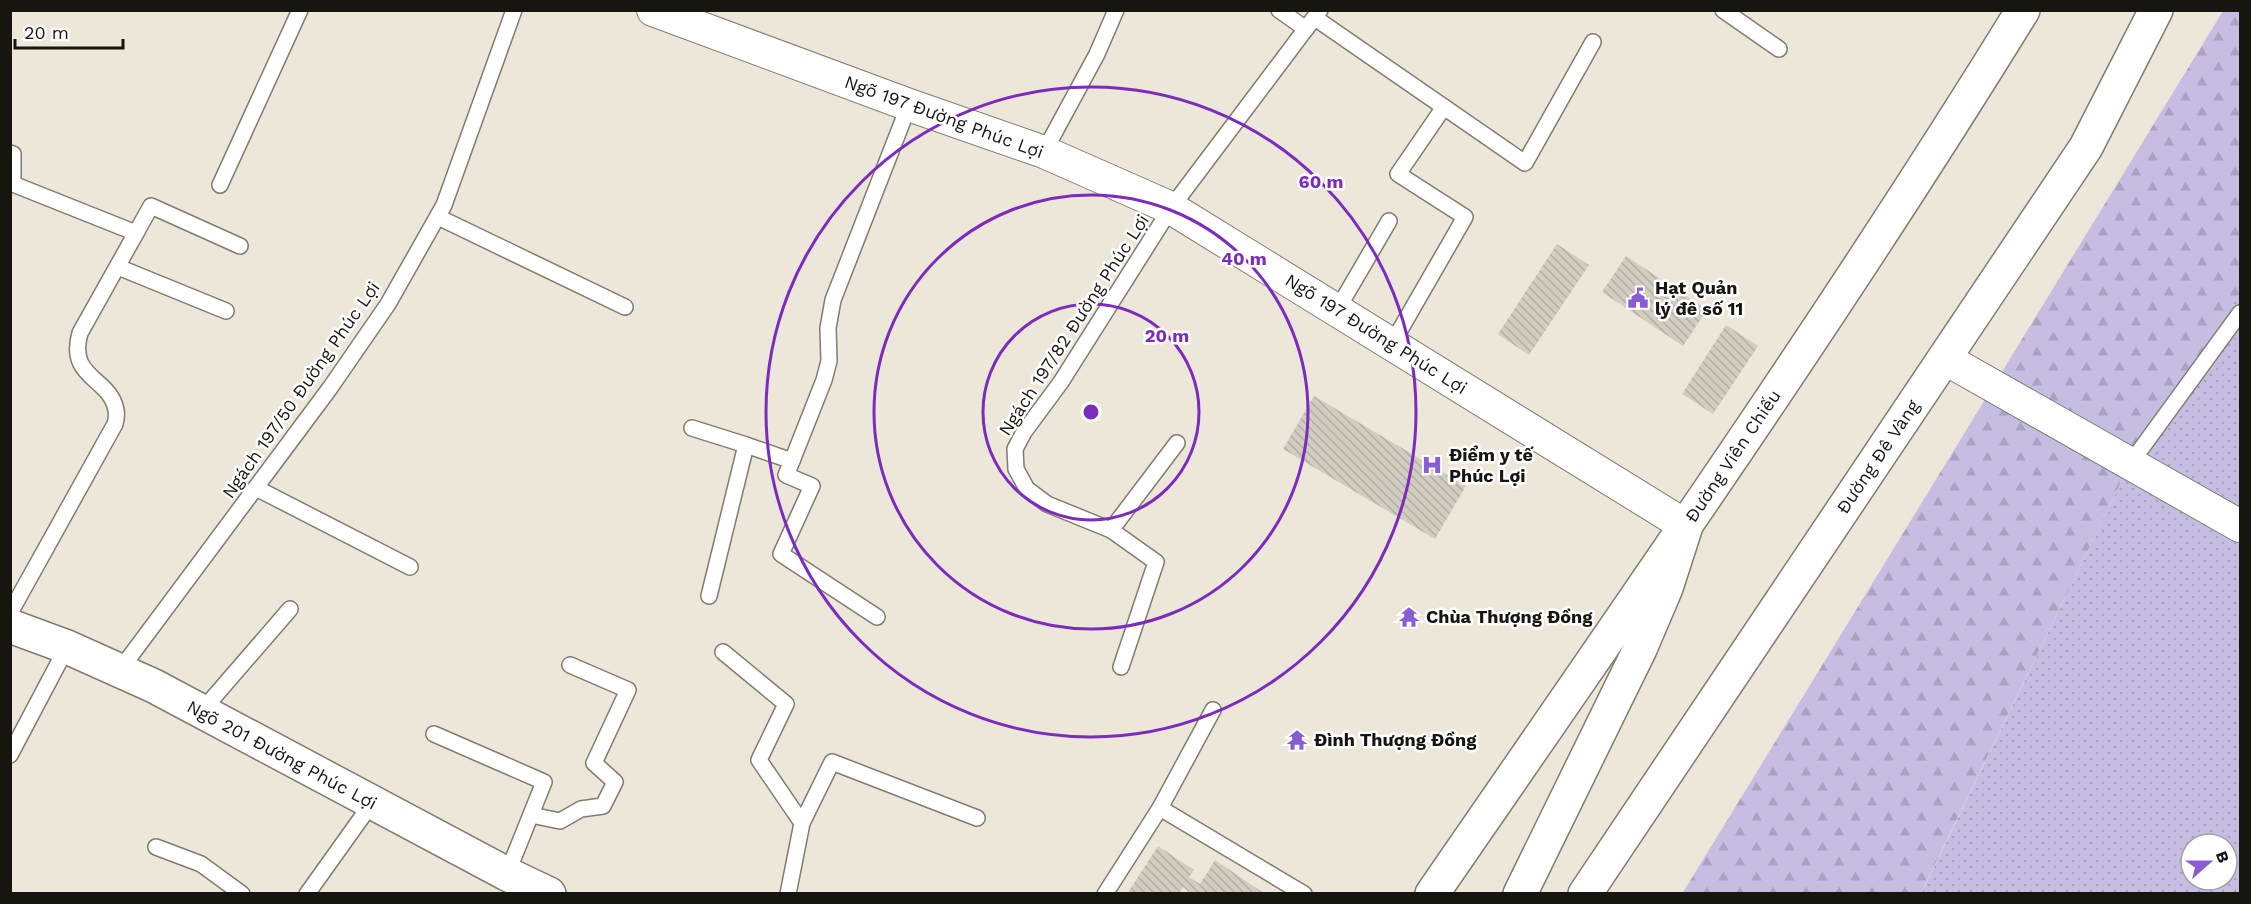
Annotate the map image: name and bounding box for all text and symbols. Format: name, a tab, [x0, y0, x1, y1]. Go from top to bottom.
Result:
scale bar	[15, 12, 123, 50]
text: 20 m	[24, 22, 69, 43]
street label: Ngõ 197 Đường Phúc Lợi	[842, 71, 1047, 162]
text: 60 m	[1299, 171, 1343, 192]
street label: Ngách 197/82 Đường Phúc Lợi	[994, 210, 1153, 439]
text: 40 m	[1221, 248, 1267, 269]
street label: Ngõ 197 Đường Phúc Lợi	[1282, 269, 1471, 398]
street label: Ngách 197/50 Đường Phúc Lợi	[217, 277, 384, 502]
place label: Hạt Quản lý đê số 11	[1655, 277, 1743, 319]
public building icon: Hạt Quản lý đê số 11	[1626, 286, 1650, 310]
text: 20 m	[1145, 325, 1189, 346]
street label: Đường Viên Chiếu	[1680, 385, 1785, 526]
street label: Đường Đê Vàng	[1832, 395, 1924, 518]
centre of rings	[1081, 402, 1101, 422]
place label: Điểm y tế Phúc Lợi	[1449, 444, 1534, 486]
hospital icon: Điểm y tế Phúc Lợi	[1420, 453, 1444, 477]
temple icon: Chùa Thượng Đồng	[1397, 605, 1421, 629]
place label: Chùa Thượng Đồng	[1426, 606, 1593, 627]
street label: Ngõ 201 Đường Phúc Lợi	[184, 696, 381, 814]
temple icon: Đình Thượng Đồng	[1285, 728, 1309, 752]
place label: Đình Thượng Đồng	[1314, 729, 1477, 750]
north arrow	[2179, 832, 2239, 892]
text: B	[2212, 848, 2233, 865]

